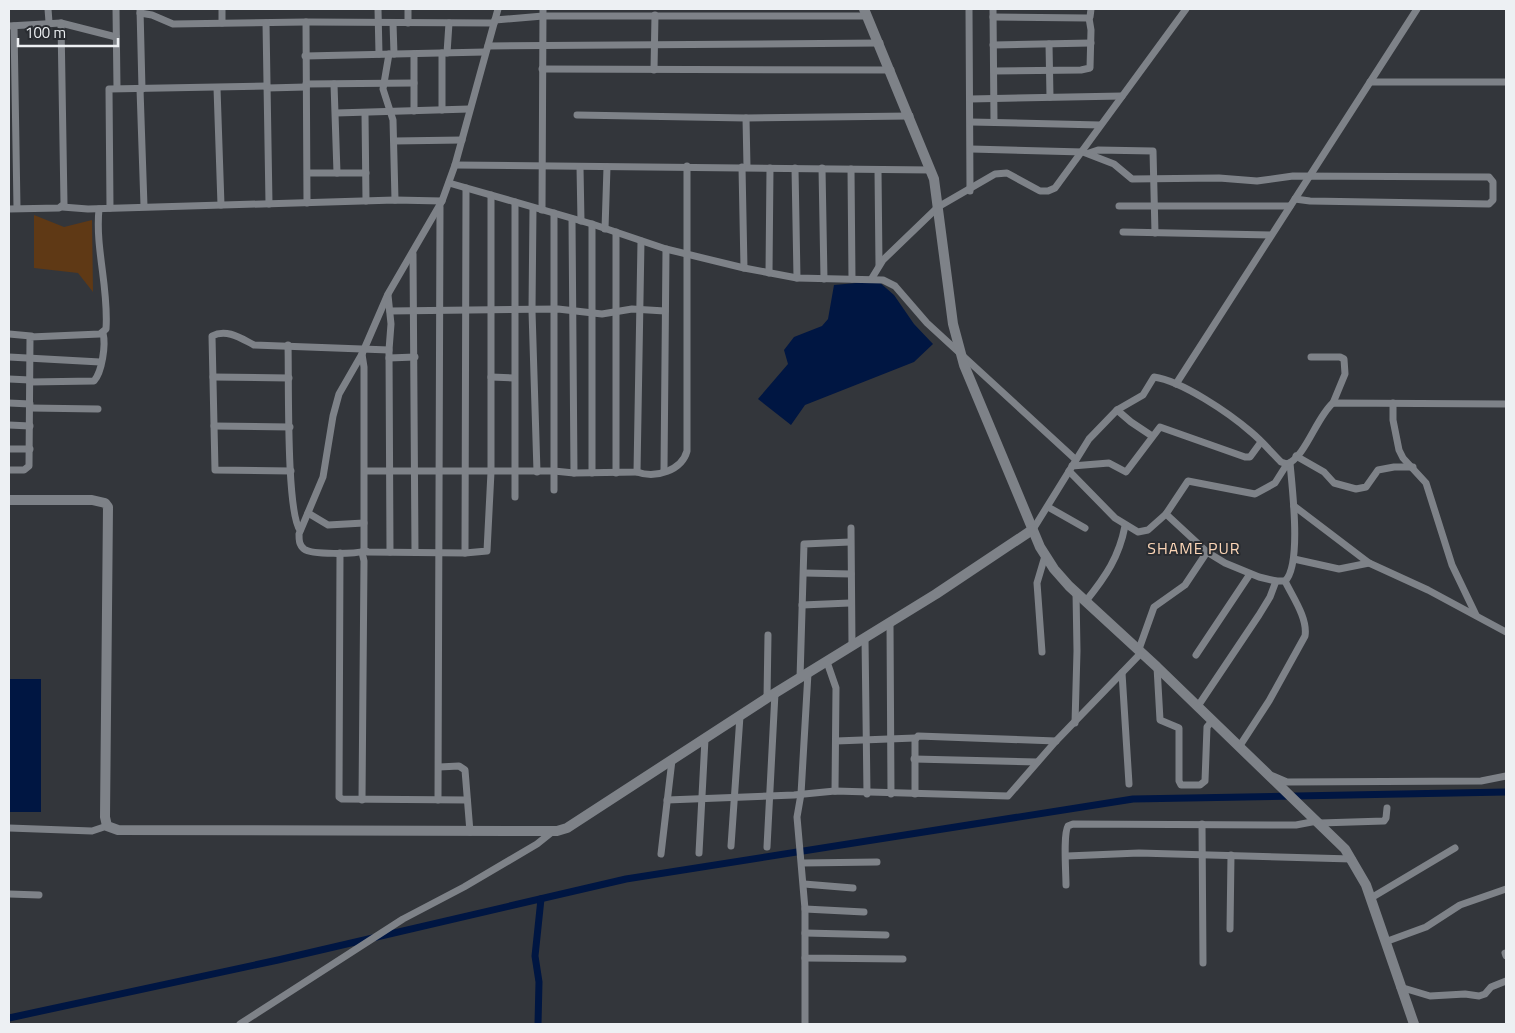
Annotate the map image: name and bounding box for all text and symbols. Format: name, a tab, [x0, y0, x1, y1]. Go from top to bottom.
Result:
scale bar	[18, 15, 118, 47]
text: 100 m	[25, 21, 66, 44]
district label: SHAME PUR	[1147, 536, 1241, 560]

